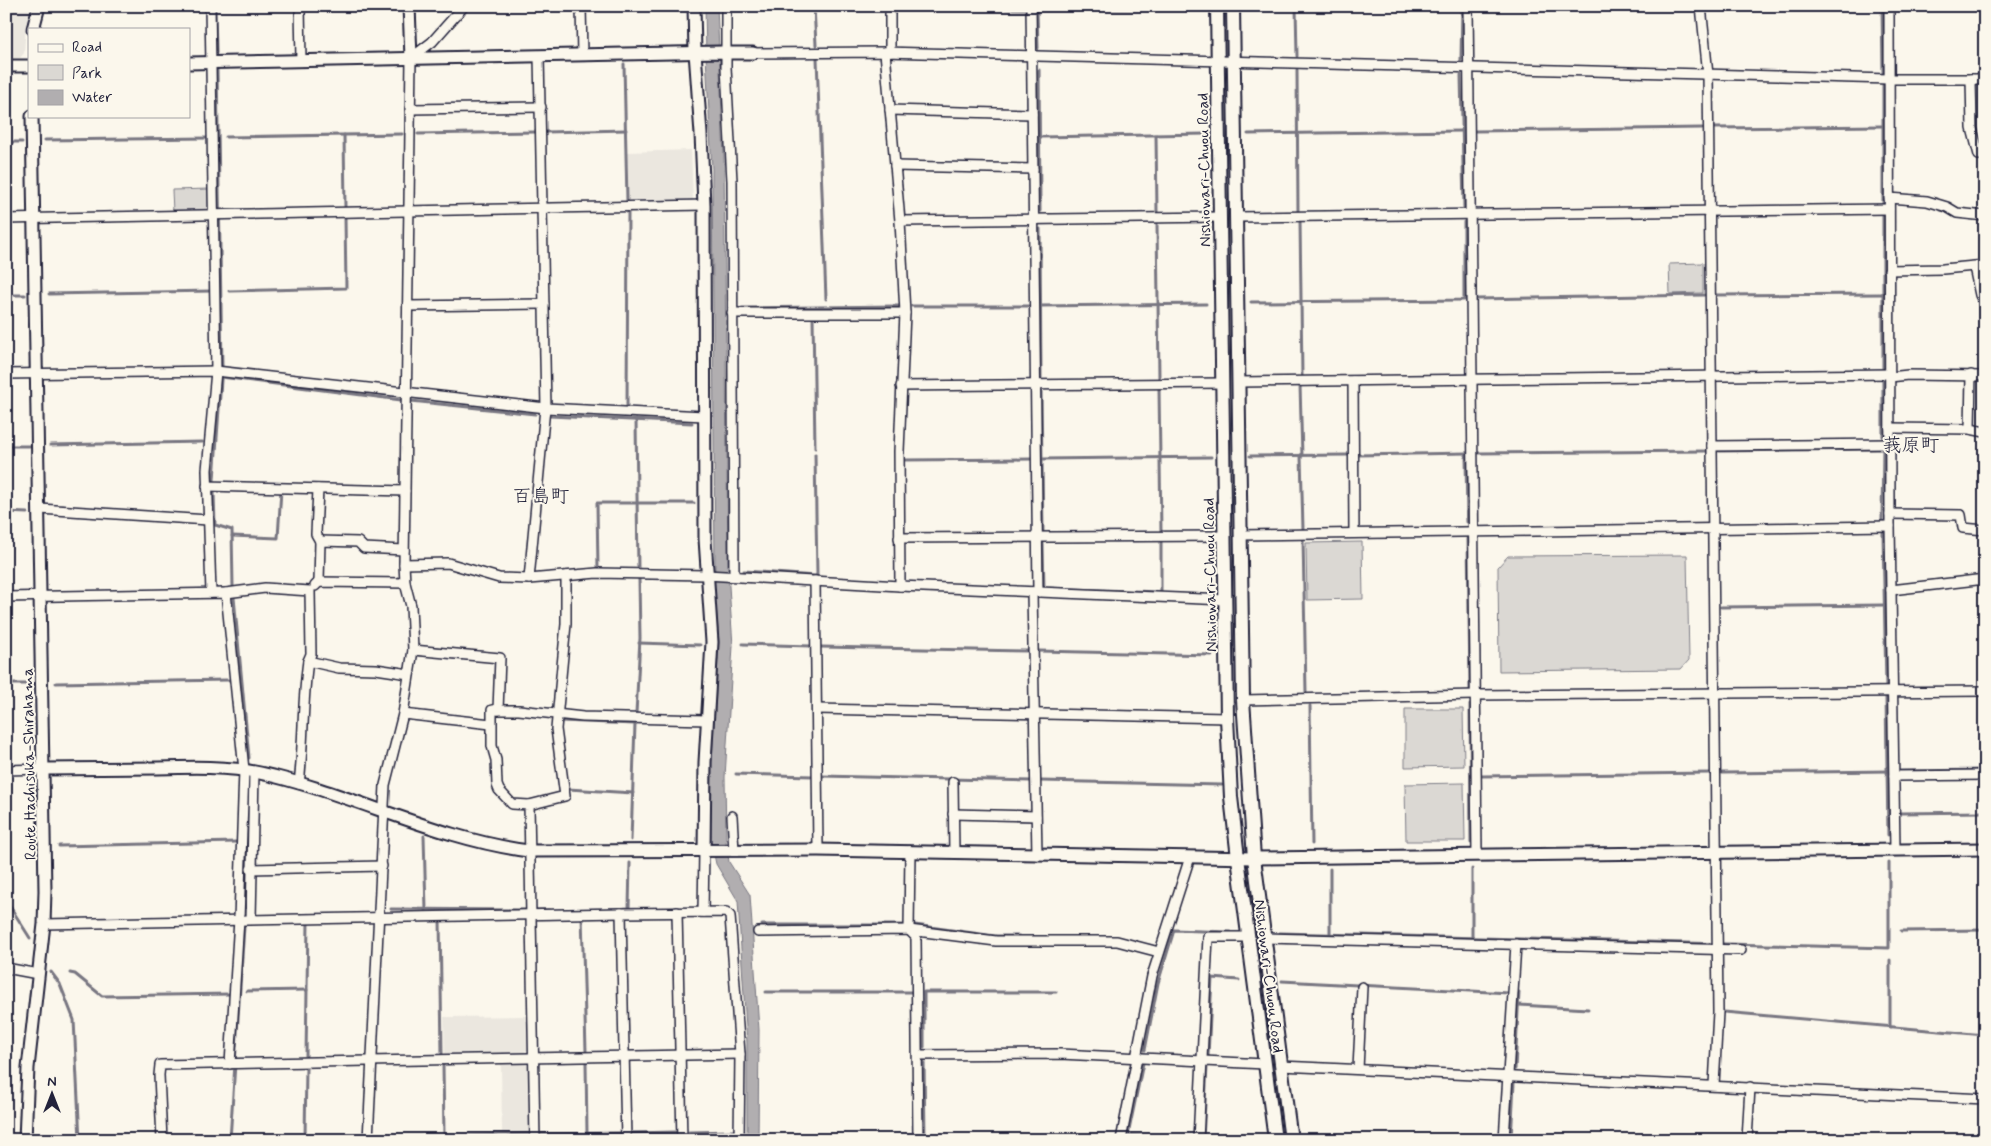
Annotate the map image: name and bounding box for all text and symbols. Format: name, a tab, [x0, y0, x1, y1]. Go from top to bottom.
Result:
legend	[28, 28, 190, 118]
text: Road	[72, 38, 102, 58]
text: Park	[72, 64, 102, 84]
text: Water	[72, 88, 112, 108]
street label: Nishiowari-Chuou Road	[1193, 93, 1216, 247]
district label: 莪原町	[1882, 433, 1940, 458]
district label: 百島町	[512, 484, 570, 509]
street label: Nishiowari-Chuou Road	[1199, 498, 1222, 652]
street label: Route Hachisuka-Shirahama	[17, 668, 42, 860]
street label: Nishiowari-Chuou Road	[1249, 898, 1288, 1054]
north arrow	[28, 1068, 78, 1118]
text: N	[47, 1073, 57, 1091]

